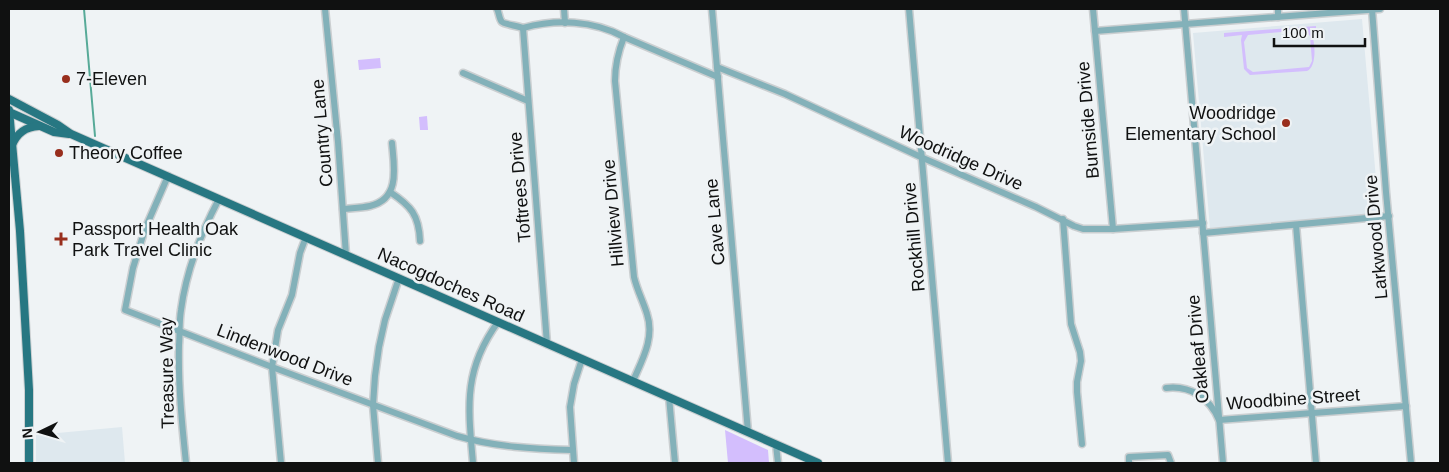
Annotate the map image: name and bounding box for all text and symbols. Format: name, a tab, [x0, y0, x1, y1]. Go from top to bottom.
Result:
scale bar	[1274, 15, 1365, 47]
text: 100 m	[1282, 24, 1324, 41]
street label: Burnside Drive	[1073, 60, 1103, 180]
place label: 7-Eleven	[76, 69, 147, 89]
marker: 7-Eleven	[60, 73, 72, 85]
street label: Country Lane	[307, 78, 337, 188]
place label: Woodridge Elementary School	[1125, 103, 1276, 144]
marker: Woodridge Elementary School	[1280, 117, 1292, 129]
street label: Woodridge Drive	[896, 122, 1026, 194]
street label: Toftrees Drive	[505, 131, 535, 243]
place label: Theory Coffee	[69, 143, 183, 163]
marker: Theory Coffee	[53, 147, 65, 159]
street label: Hillview Drive	[598, 158, 628, 268]
street label: Larkwood Drive	[1361, 174, 1391, 300]
street label: Cave Lane	[701, 178, 729, 266]
street label: Rockhill Drive	[899, 181, 929, 293]
place label: Passport Health Oak Park Travel Clinic	[72, 219, 239, 260]
marker: Passport Health Oak Park Travel Clinic	[54, 232, 68, 246]
street label: Nacogdoches Road	[375, 244, 527, 326]
street label: Oakleaf Drive	[1183, 294, 1213, 404]
street label: Treasure Way	[156, 317, 178, 429]
street label: Lindenwood Drive	[214, 320, 356, 390]
street label: Woodbine Street	[1226, 384, 1360, 414]
north arrow	[15, 407, 65, 457]
text: N	[19, 427, 35, 439]

